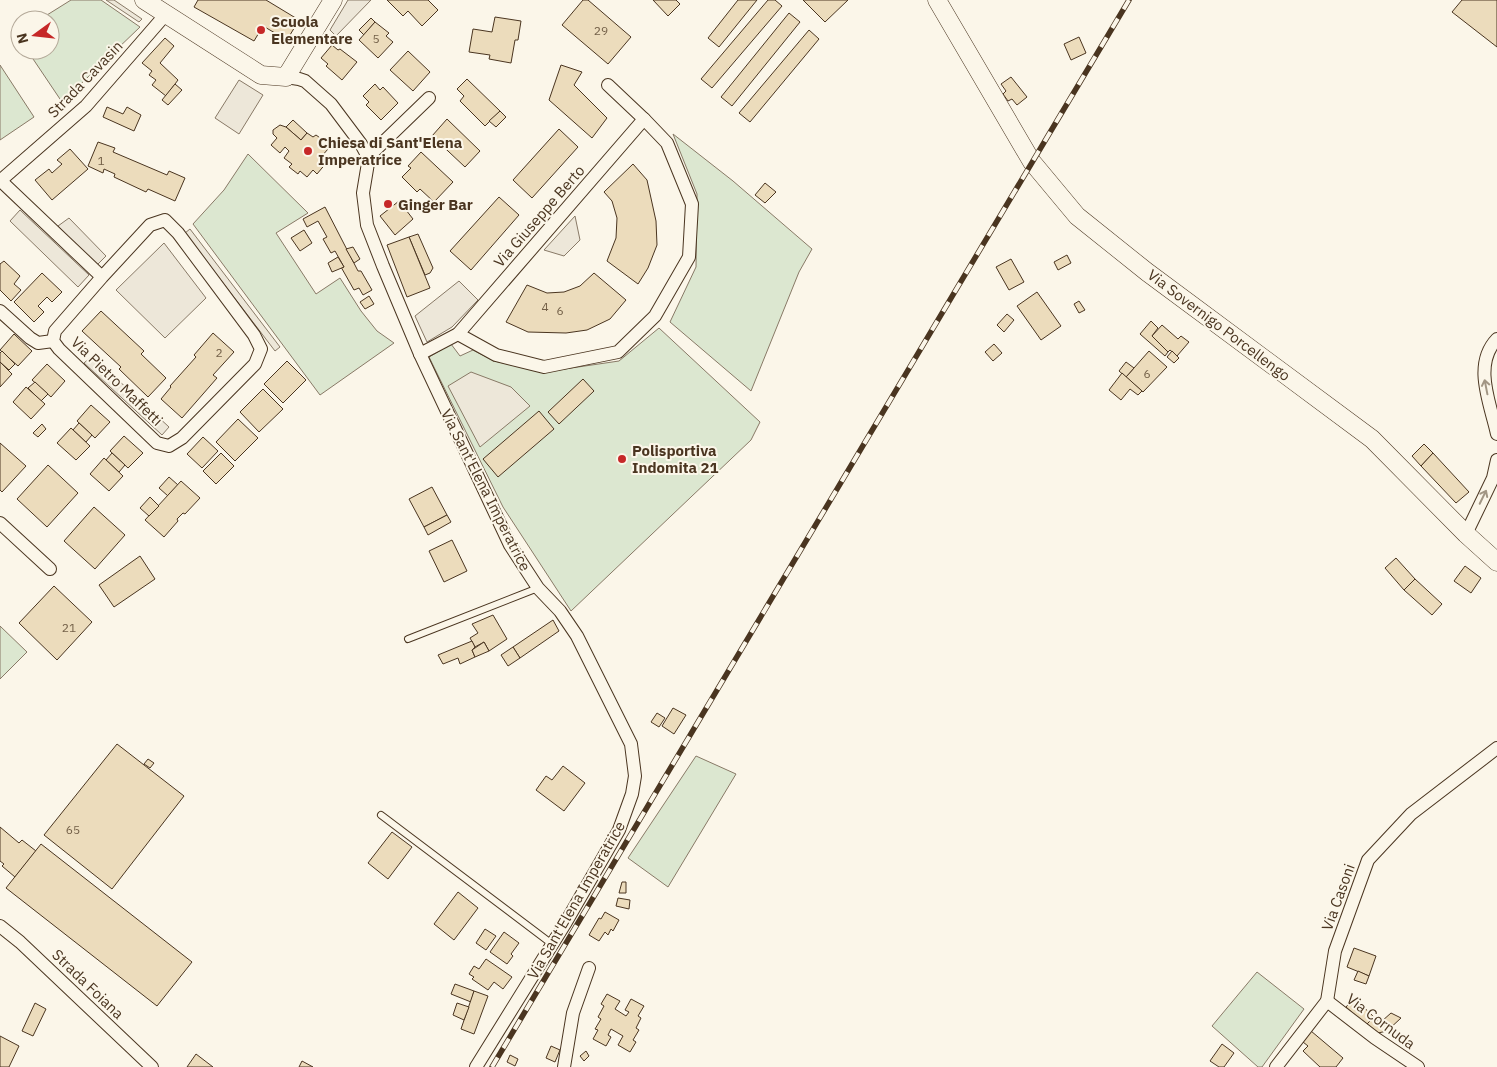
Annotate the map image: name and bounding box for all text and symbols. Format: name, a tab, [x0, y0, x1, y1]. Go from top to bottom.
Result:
north arrow	[10, 10, 60, 60]
place label: Scuola Elementare	[271, 12, 353, 48]
house number: 29	[594, 23, 608, 38]
marker: Scuola Elementare	[255, 24, 267, 36]
text: N	[12, 31, 32, 46]
house number: 5	[372, 31, 380, 46]
street label: Strada Cavasin	[44, 37, 126, 121]
place label: Chiesa di Sant'Elena Imperatrice	[318, 133, 463, 169]
marker: Chiesa di Sant'Elena Imperatrice	[302, 145, 314, 157]
house number: 1	[97, 153, 105, 168]
street label: Via Giuseppe Berto	[489, 161, 589, 271]
place label: Ginger Bar	[398, 195, 473, 214]
marker: Ginger Bar	[382, 198, 394, 210]
street label: Via Sovernigo Porcellengo	[1144, 265, 1294, 385]
house number: 4	[541, 299, 549, 314]
house number: 6	[556, 303, 564, 318]
street label: Via Pietro Maffetti	[67, 332, 167, 430]
house number: 2	[215, 345, 223, 360]
house number: 6	[1143, 366, 1151, 381]
one-way arrow	[1481, 379, 1491, 395]
street label: Via Sant'Elena Imperatrice	[437, 406, 535, 574]
place label: Polisportiva Indomita 21	[632, 441, 719, 477]
marker: Polisportiva Indomita 21	[616, 453, 628, 465]
one-way arrow	[1479, 490, 1489, 505]
house number: 21	[62, 620, 76, 635]
street label: Via Sant'Elena Imperatrice	[523, 818, 629, 982]
house number: 65	[66, 822, 80, 837]
street label: Via Casoni	[1317, 861, 1359, 933]
street label: Strada Foiana	[48, 945, 128, 1023]
street label: Via Cornuda	[1343, 989, 1419, 1053]

